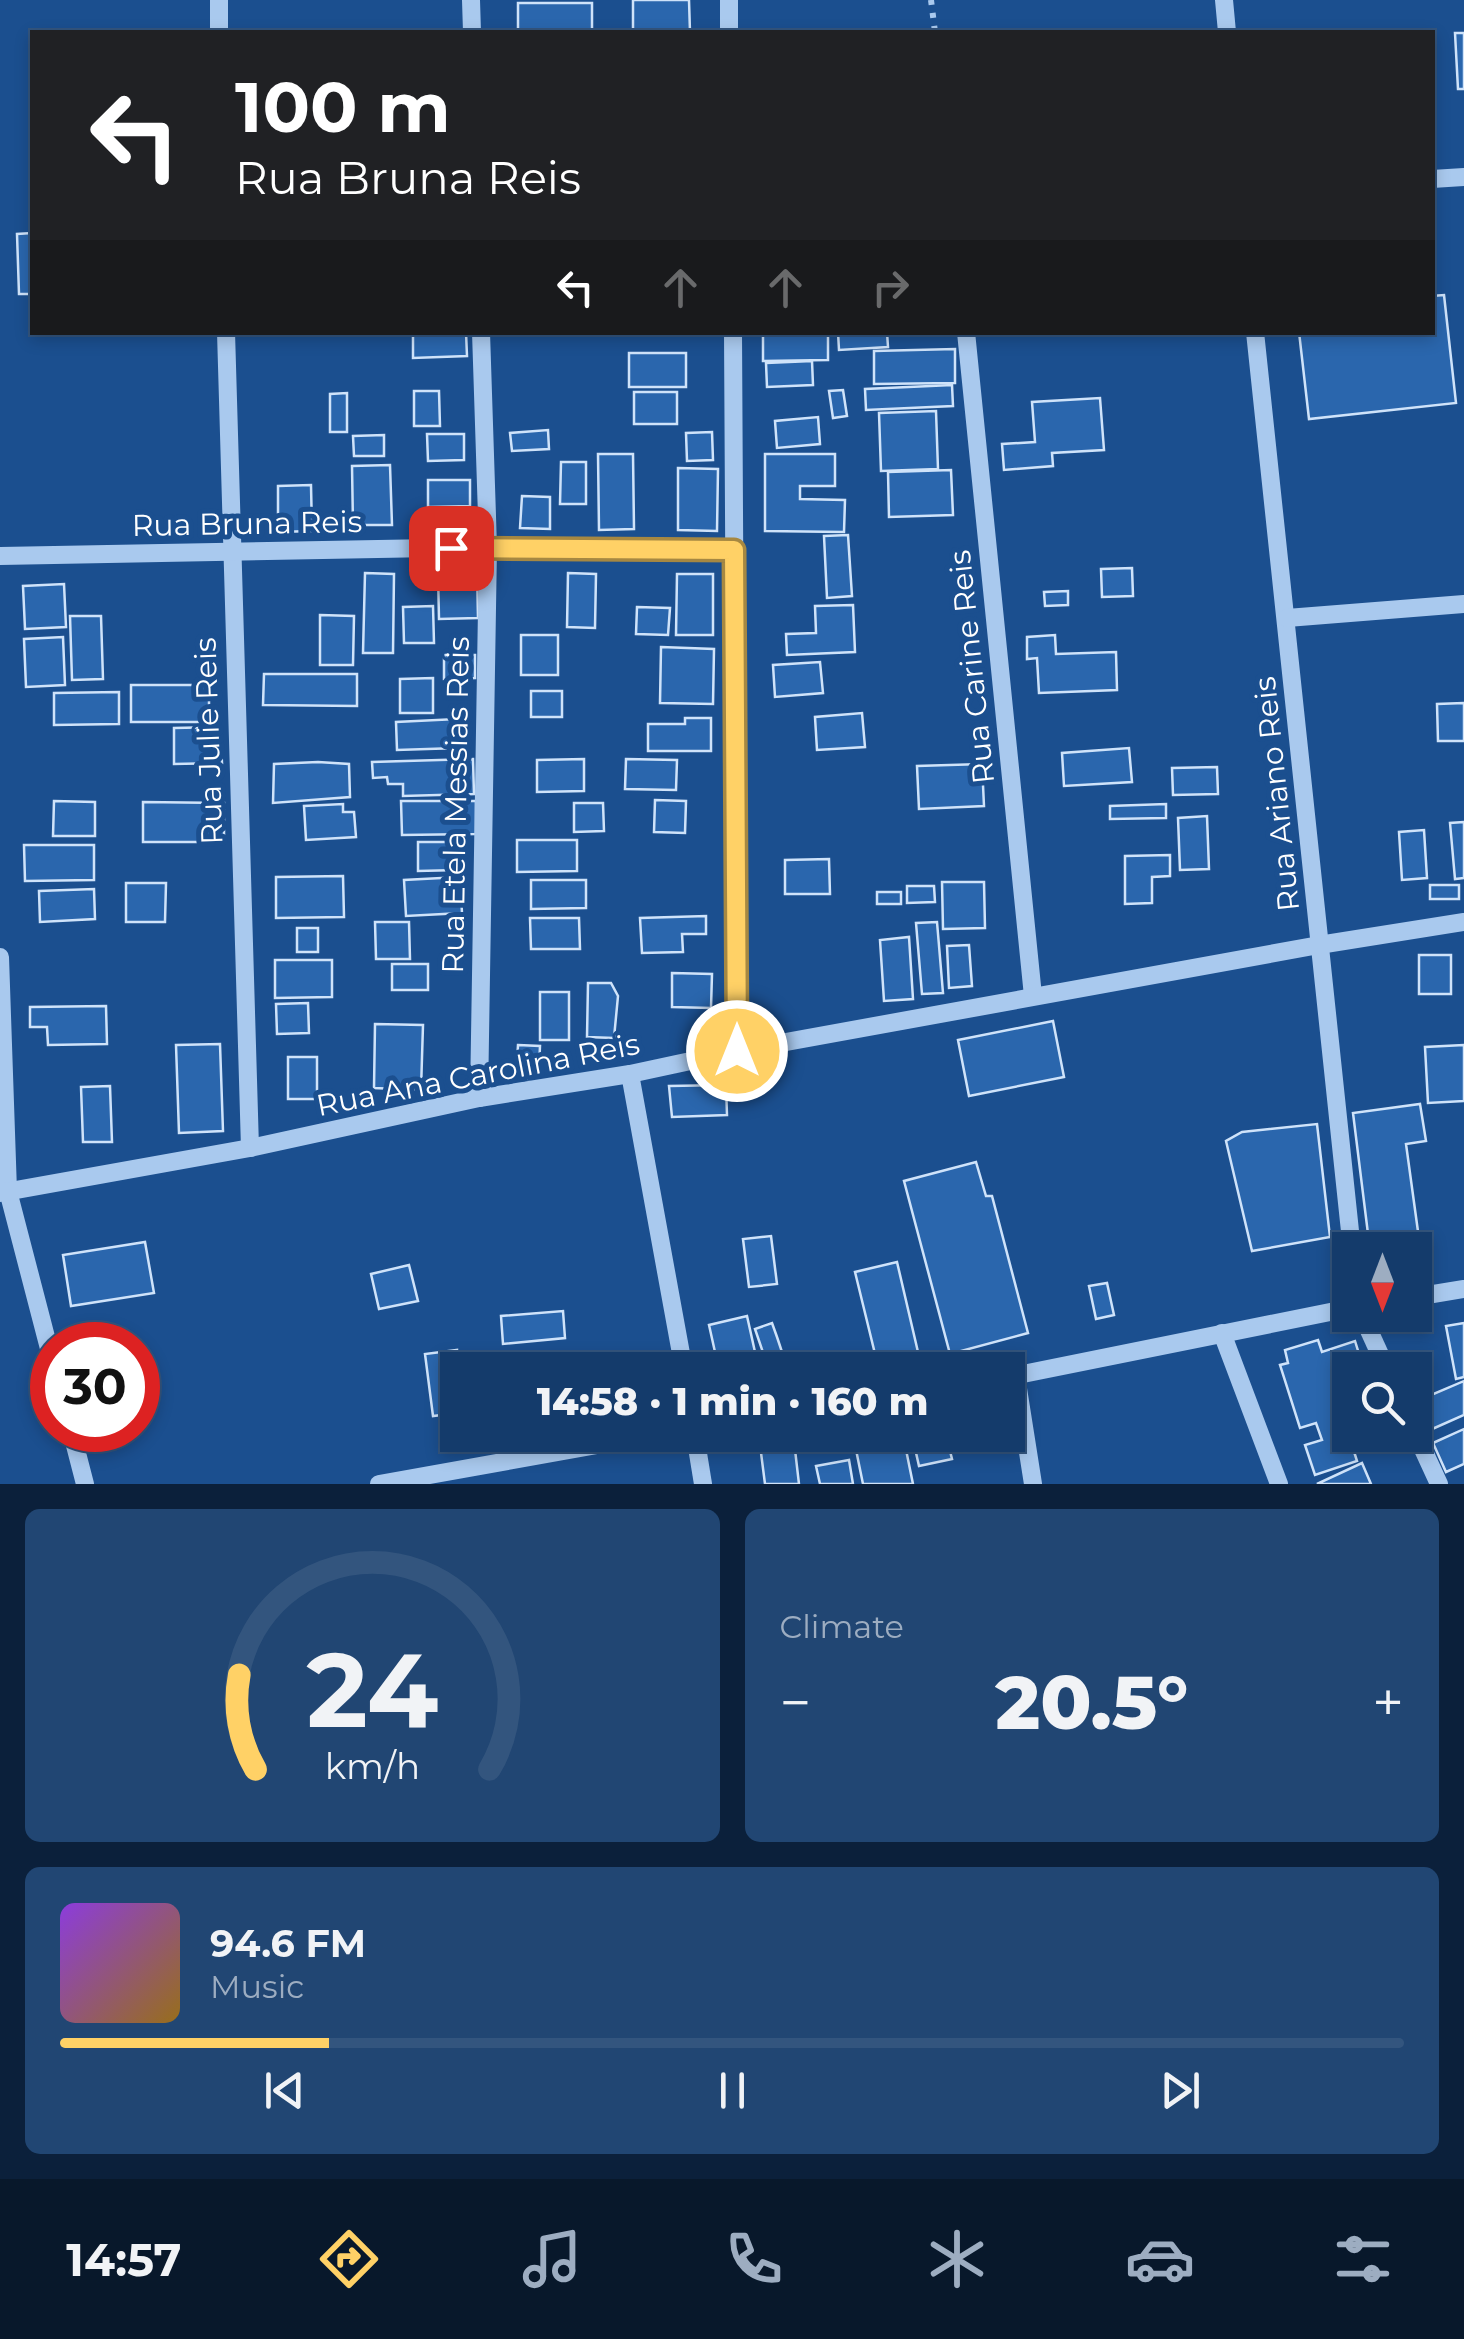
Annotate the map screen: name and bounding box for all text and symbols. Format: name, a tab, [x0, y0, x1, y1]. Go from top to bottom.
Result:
text: 100 m	[235, 64, 451, 150]
icon: left	[70, 70, 200, 200]
text: Rua Bruna Reis	[235, 150, 581, 205]
icon: left	[548, 260, 603, 315]
icon: ahead	[653, 260, 708, 315]
icon: ahead	[758, 260, 813, 315]
icon: right	[863, 260, 918, 315]
street label: Rua Bruna Reis	[131, 503, 363, 544]
pin	[409, 506, 494, 591]
icon: arrive	[424, 521, 479, 576]
street label: Rua Carine Reis	[941, 548, 1002, 786]
street label: Rua Etela Messias Reis	[434, 636, 477, 974]
street label: Rua Julie Reis	[186, 637, 231, 845]
street label: Rua Ariano Reis	[1246, 675, 1307, 913]
position arrow	[685, 999, 789, 1103]
street label: Rua Ana Carolina Reis	[313, 1025, 643, 1124]
north arrow	[1332, 1232, 1432, 1332]
map controls	[1332, 1232, 1432, 1452]
speed limit sign: 30	[30, 1322, 160, 1452]
button: search	[1332, 1352, 1432, 1452]
text: 14:58 · 1 min · 160 m	[537, 1378, 928, 1425]
text: Climate	[780, 1607, 904, 1646]
text: 24	[306, 1626, 438, 1753]
text: 20.5°	[995, 1656, 1188, 1748]
text: −	[780, 1669, 811, 1736]
text: +	[1372, 1669, 1404, 1736]
text: km/h	[325, 1744, 420, 1788]
text: 94.6 FM	[210, 1920, 366, 1967]
text: Music	[210, 1967, 304, 2006]
icon: previous	[257, 2063, 312, 2118]
icon: pause	[705, 2063, 760, 2118]
icon: next	[1153, 2063, 1208, 2118]
icon: directions	[314, 2224, 384, 2294]
icon: music	[517, 2224, 587, 2294]
icon: phone	[719, 2224, 789, 2294]
icon: climate	[922, 2224, 992, 2294]
icon: car	[1125, 2224, 1195, 2294]
icon: filters	[1328, 2224, 1398, 2294]
text: 14:57	[66, 2232, 181, 2287]

